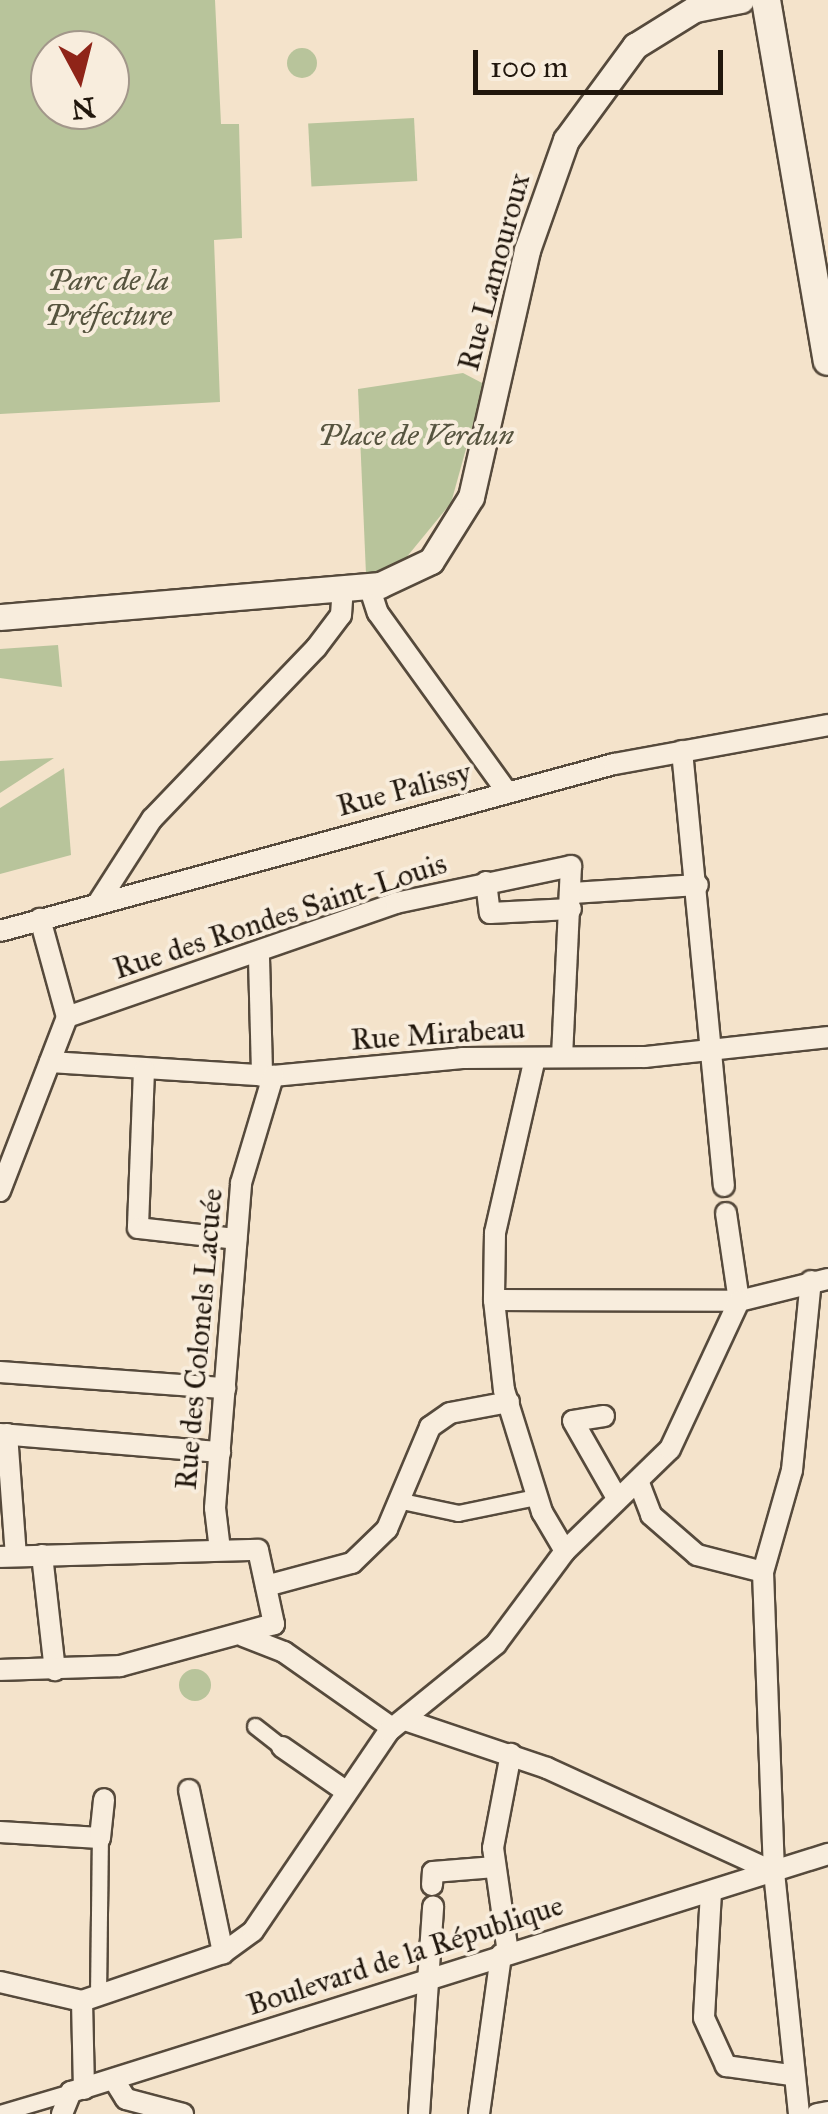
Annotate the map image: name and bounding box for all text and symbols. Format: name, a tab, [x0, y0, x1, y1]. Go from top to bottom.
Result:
north arrow	[30, 30, 130, 130]
scale bar	[478, 30, 728, 92]
text: 100 m	[490, 49, 568, 85]
text: N	[70, 89, 97, 127]
street label: Rue Lamouroux	[450, 169, 538, 375]
park label: Parc de la Préfecture	[44, 262, 172, 332]
park label: Place de Verdun	[318, 417, 514, 453]
street label: Rue Palissy	[333, 754, 475, 824]
street label: Rue des Rondes Saint-Louis	[109, 845, 451, 987]
street label: Rue Mirabeau	[350, 1010, 526, 1058]
street label: Rue des Colonels Lacuée	[168, 1187, 230, 1491]
street label: Boulevard de la République	[242, 1887, 568, 2023]

